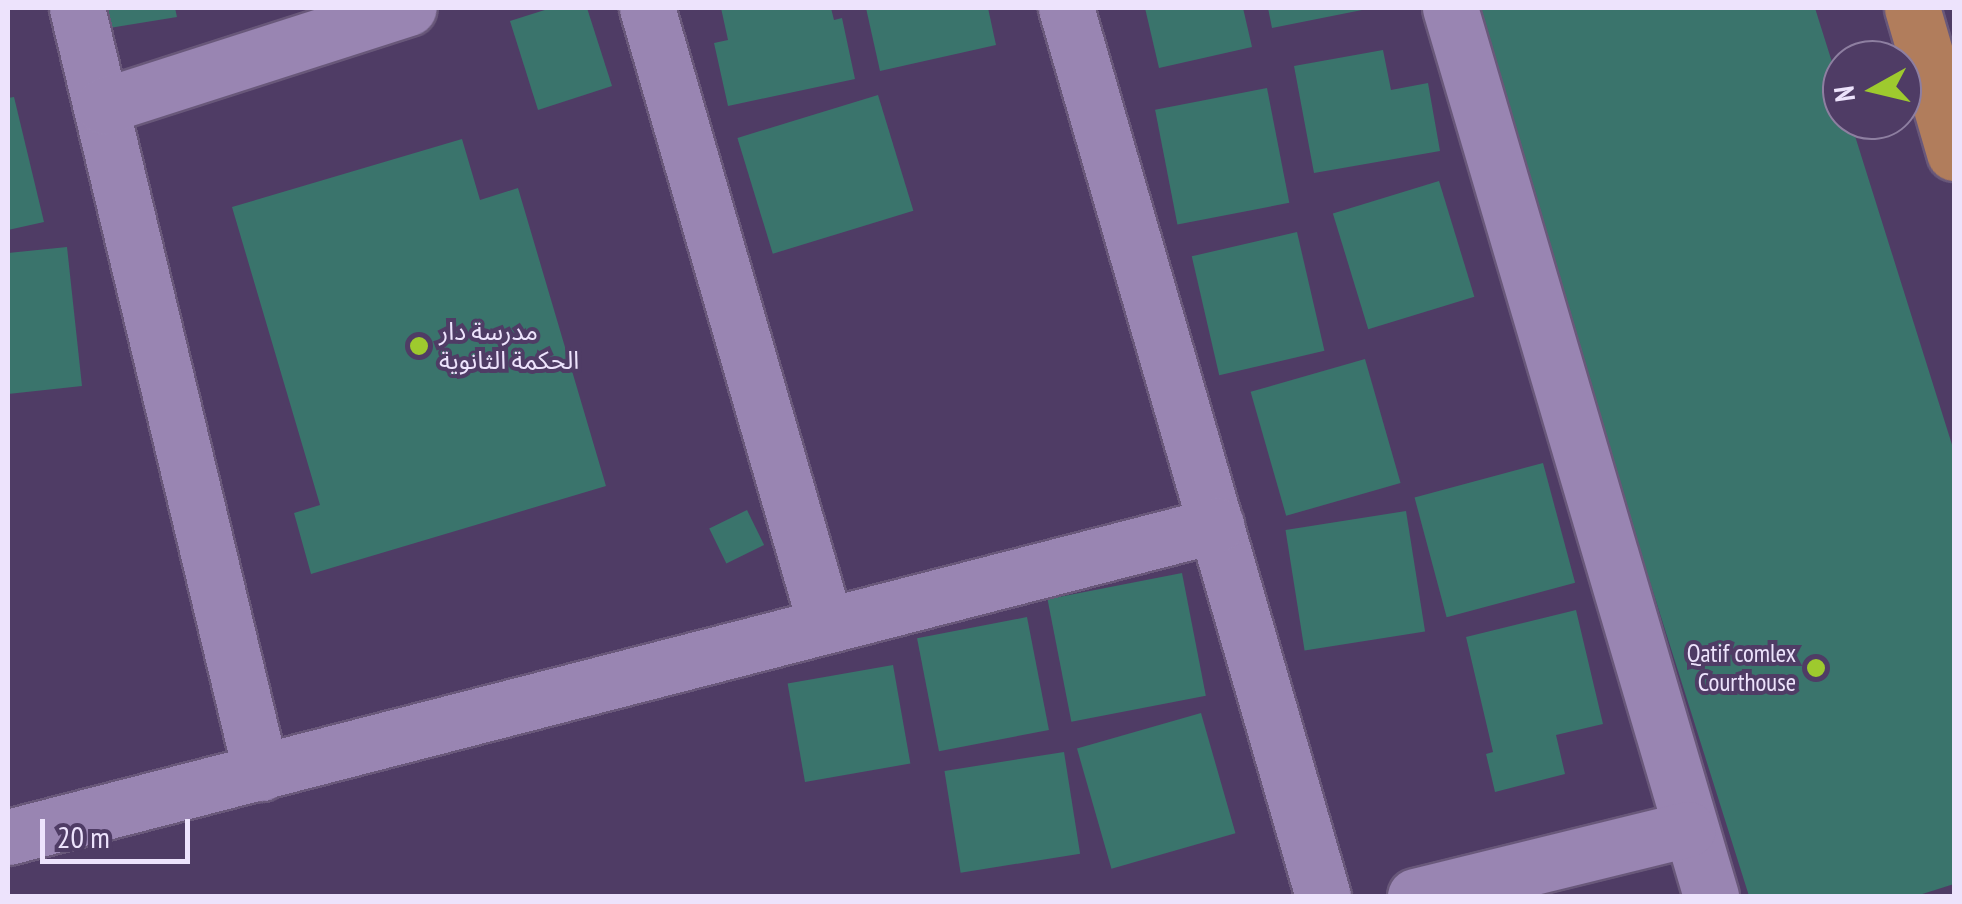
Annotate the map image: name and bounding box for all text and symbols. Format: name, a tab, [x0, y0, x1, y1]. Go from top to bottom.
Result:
north arrow	[1822, 40, 1922, 140]
text: N	[1824, 84, 1863, 104]
place label: مدرسة دار الحكمة الثانوية	[439, 317, 579, 376]
marker: مدرسة دار الحكمة الثانوية	[408, 335, 430, 357]
place label: Qatif comlex Courthouse	[1687, 639, 1796, 698]
marker: Qatif comlex Courthouse	[1805, 657, 1827, 679]
scale bar	[45, 799, 195, 861]
text: 20 m	[57, 817, 110, 856]

